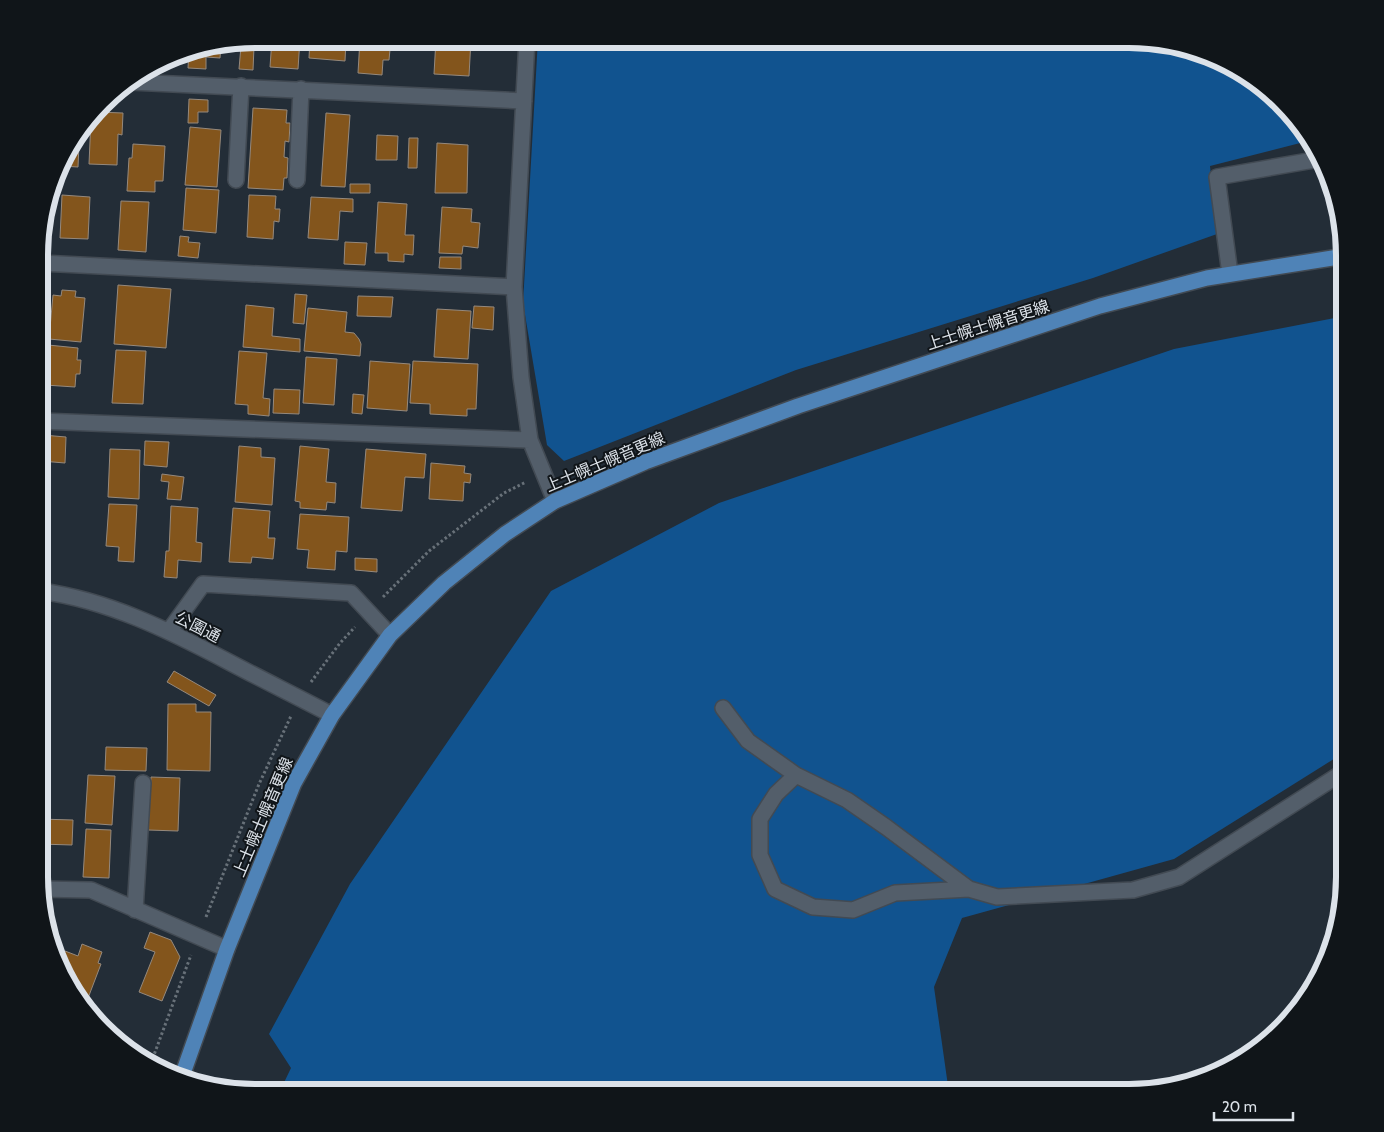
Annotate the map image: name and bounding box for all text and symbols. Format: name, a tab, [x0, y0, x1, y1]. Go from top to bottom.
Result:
street label: 上士幌士幌音更線	[924, 296, 1052, 354]
street label: 上士幌士幌音更線	[542, 428, 668, 496]
street label: 公園通	[172, 608, 224, 646]
street label: 上士幌士幌音更線	[229, 754, 297, 880]
scale bar	[1214, 1090, 1293, 1122]
text: 20 m	[1222, 1098, 1257, 1116]

